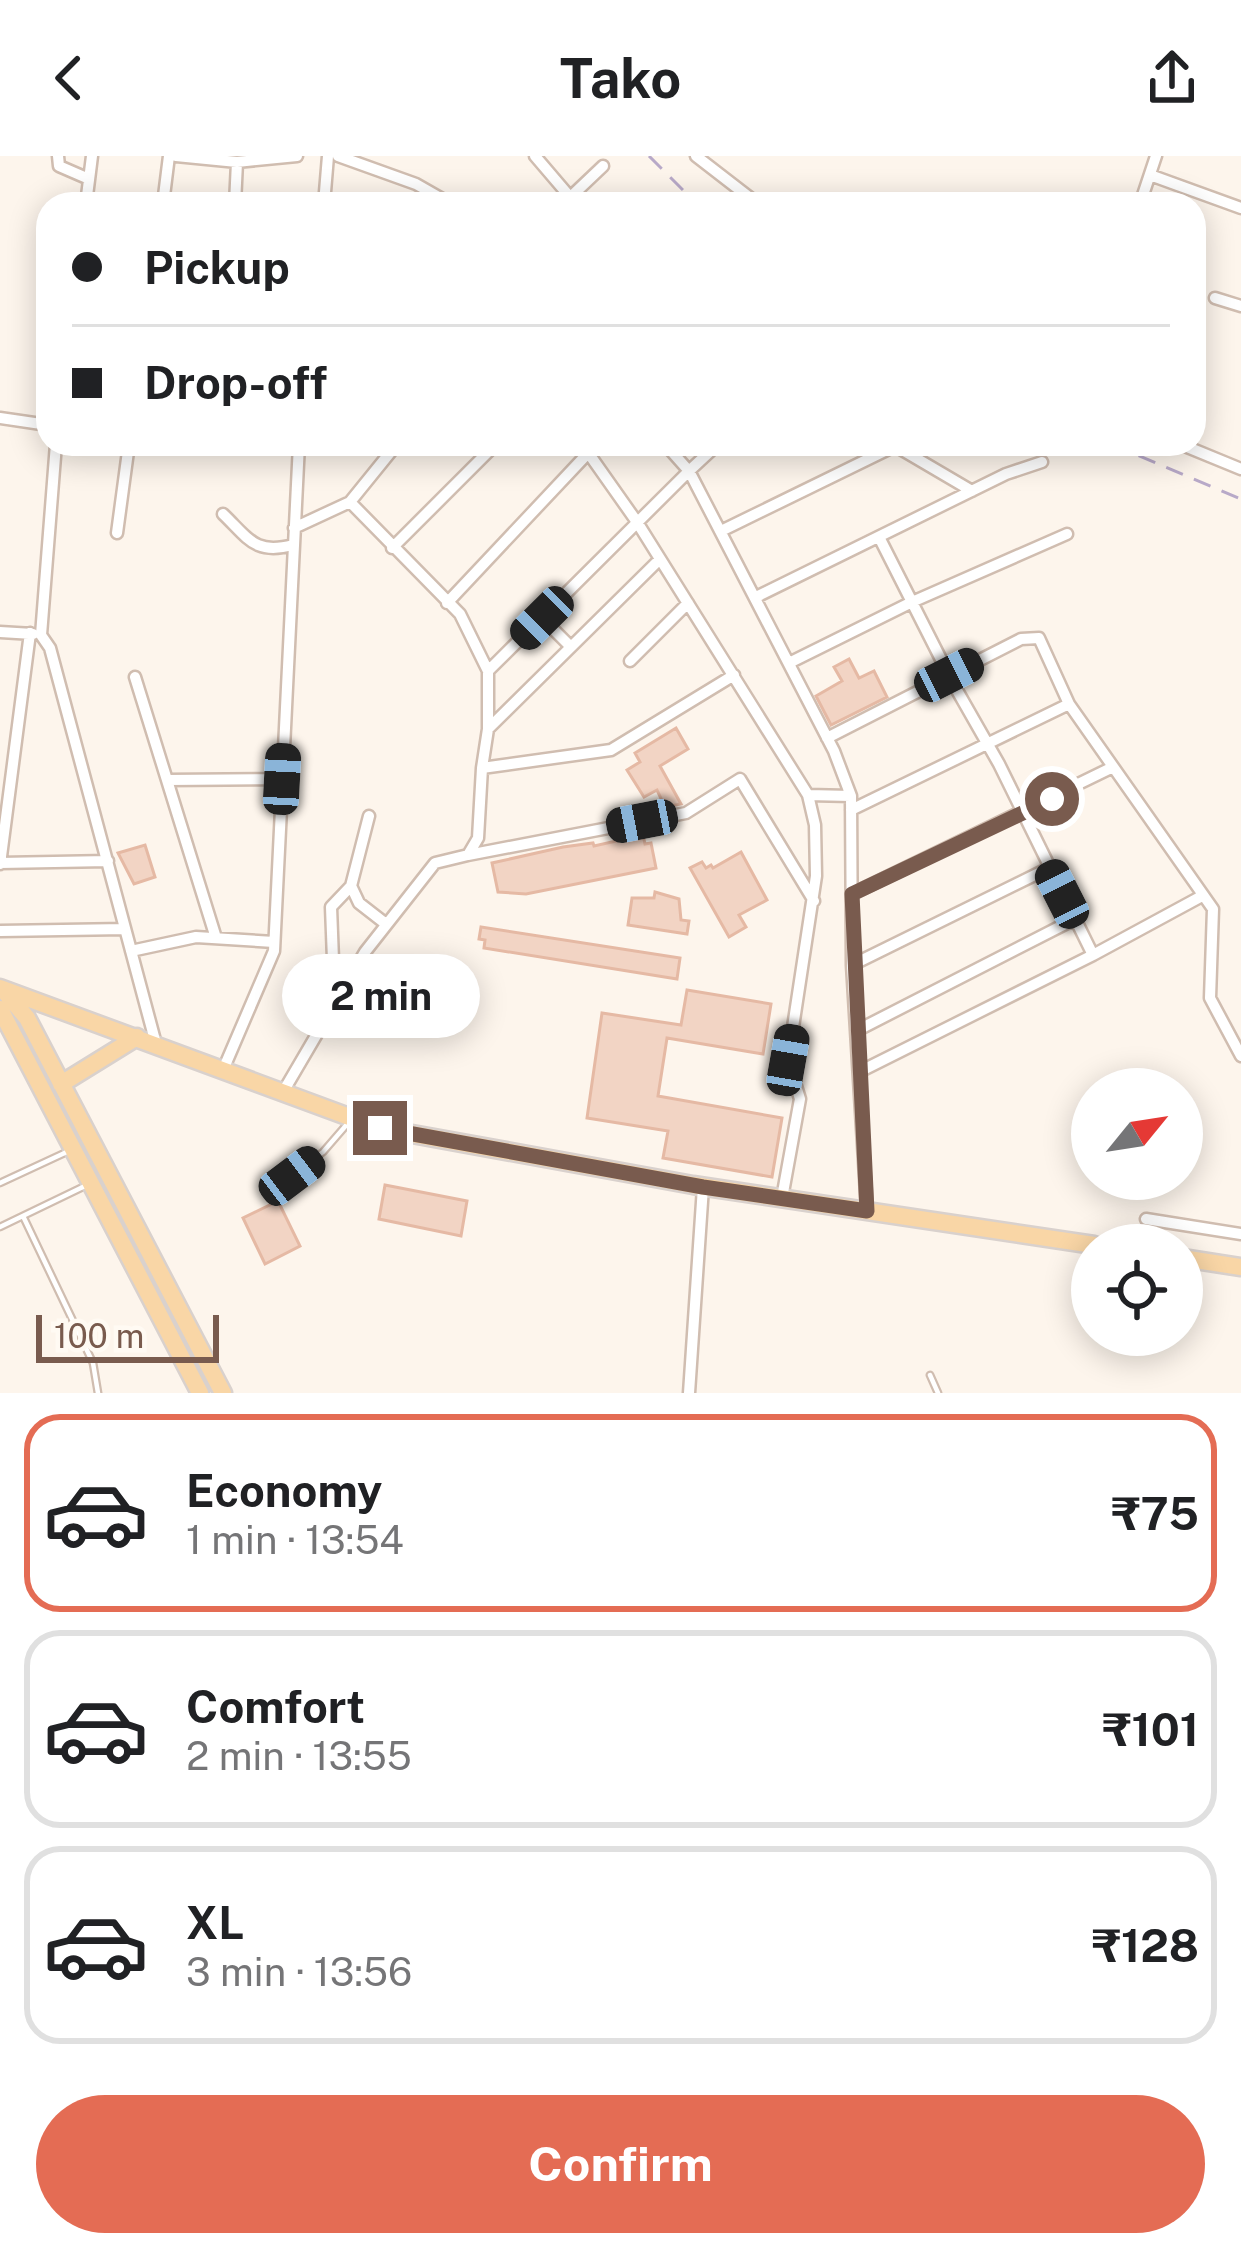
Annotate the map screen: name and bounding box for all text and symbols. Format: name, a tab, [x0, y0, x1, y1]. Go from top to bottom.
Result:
icon: back	[36, 45, 102, 111]
icon: share	[1139, 45, 1205, 111]
text: Tako	[560, 47, 681, 110]
text: Pickup	[144, 241, 290, 294]
text: Drop-off	[144, 356, 327, 409]
car	[504, 580, 580, 656]
car	[909, 643, 989, 707]
car	[262, 742, 302, 816]
route start	[1025, 772, 1079, 826]
car	[603, 796, 681, 846]
car	[1030, 854, 1094, 934]
callout: 2 min	[281, 954, 479, 1038]
text: 2 min	[330, 973, 432, 1019]
car	[764, 1021, 812, 1099]
north arrow	[1071, 1068, 1203, 1200]
map controls	[1071, 1068, 1203, 1356]
route end	[353, 1101, 407, 1155]
car	[252, 1140, 332, 1212]
button: locate	[1071, 1224, 1203, 1356]
scale bar	[36, 1309, 219, 1362]
text: 100 m	[54, 1317, 144, 1355]
icon: car	[42, 1459, 150, 1567]
text: Economy	[186, 1464, 382, 1517]
text: ₹75	[1112, 1487, 1199, 1540]
text: 1 min · 13:54	[186, 1517, 404, 1563]
icon: car	[42, 1675, 150, 1783]
text: Comfort	[186, 1680, 365, 1733]
text: ₹101	[1103, 1703, 1199, 1756]
text: 2 min · 13:55	[186, 1733, 412, 1779]
icon: car	[42, 1891, 150, 1999]
text: XL	[186, 1896, 244, 1949]
text: ₹128	[1092, 1919, 1199, 1972]
text: 3 min · 13:56	[186, 1949, 412, 1995]
button: Confirm	[36, 2095, 1205, 2233]

